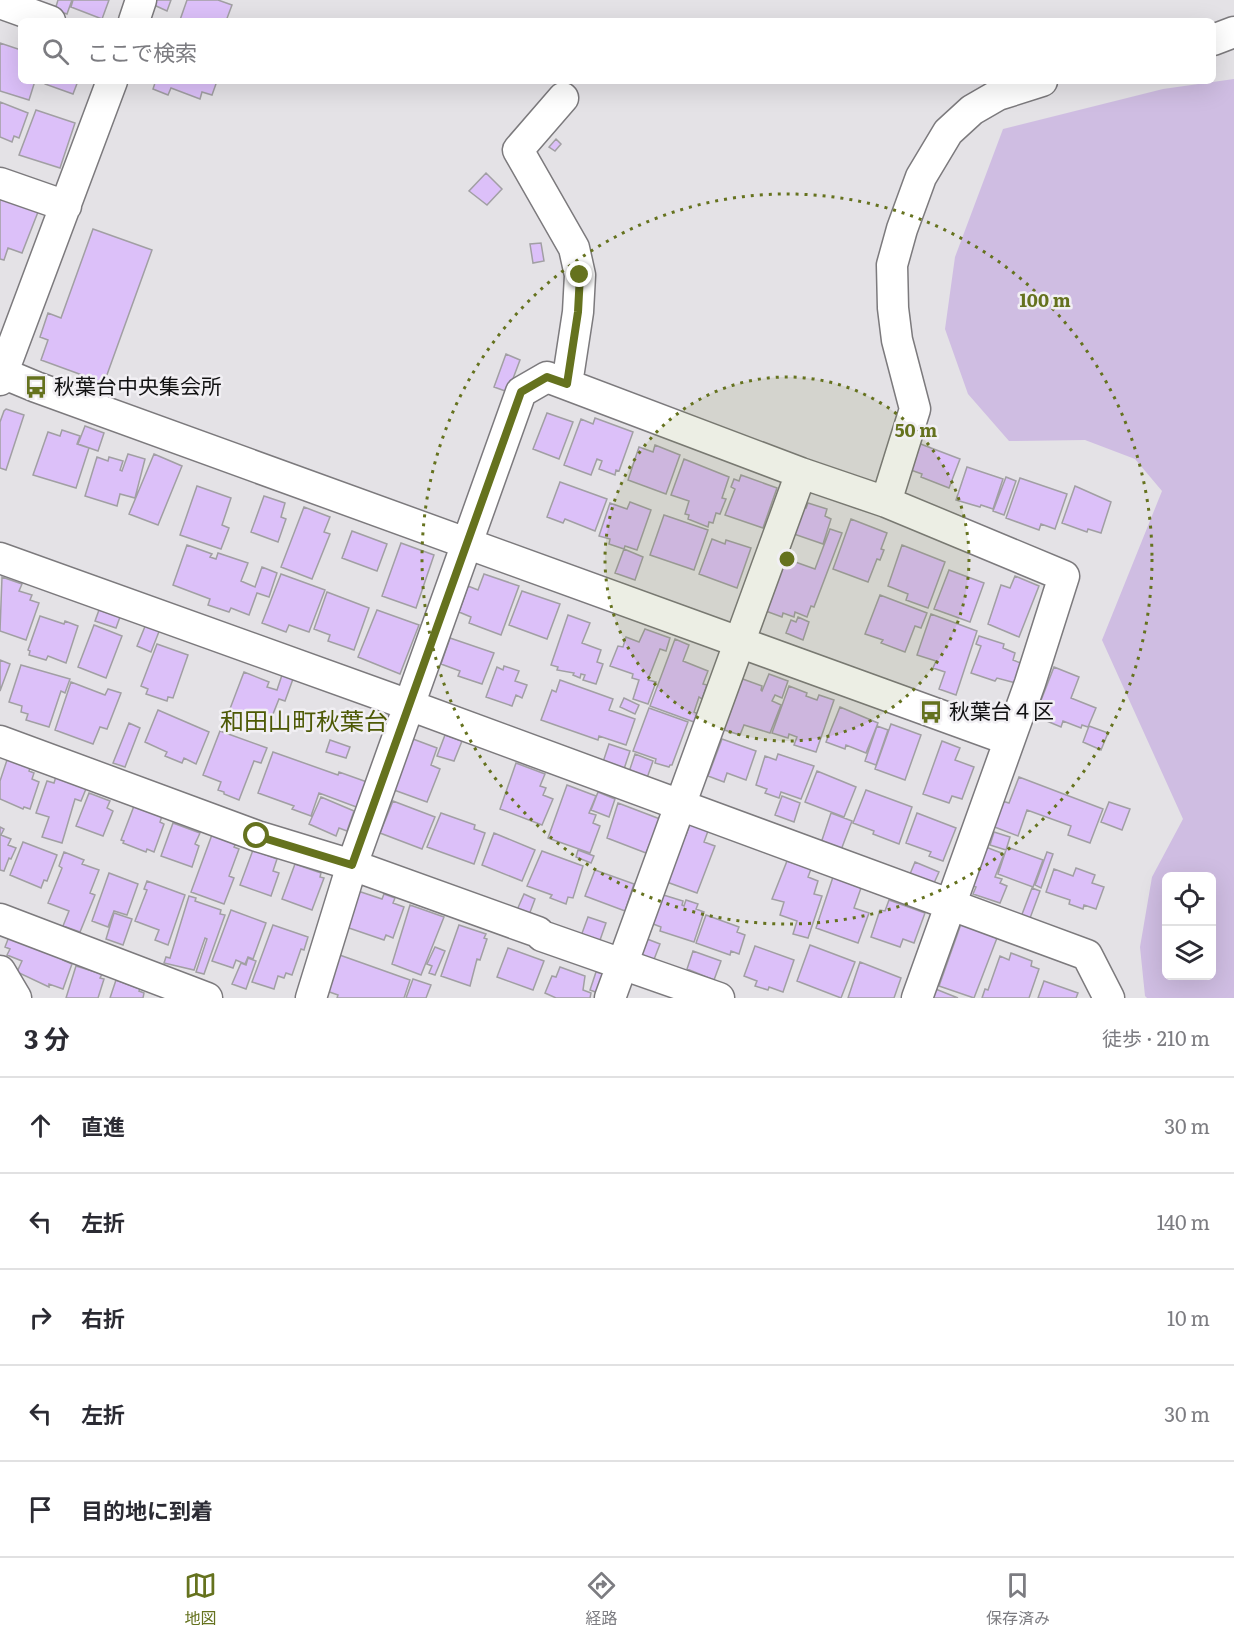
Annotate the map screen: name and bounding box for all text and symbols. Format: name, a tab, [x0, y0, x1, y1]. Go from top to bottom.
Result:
search box	[18, 18, 1216, 84]
icon: search	[39, 35, 72, 68]
text: ここで検索	[87, 35, 197, 68]
route end	[566, 261, 592, 287]
text: 100 m	[1019, 286, 1071, 313]
place label: 秋葉台中央集会所	[54, 369, 222, 400]
bus stop icon: 秋葉台中央集会所	[23, 374, 49, 400]
text: 50 m	[895, 416, 937, 443]
centre of rings	[777, 549, 797, 569]
place label: 秋葉台４区	[949, 694, 1054, 725]
bus stop icon: 秋葉台４区	[918, 699, 944, 725]
district label: 和田山町秋葉台	[220, 702, 388, 737]
route start	[243, 822, 269, 848]
map controls	[1162, 872, 1216, 980]
button: locate	[1162, 872, 1216, 926]
button: layers	[1162, 926, 1216, 980]
text: 3 分	[24, 1018, 70, 1057]
text: 徒歩 · 210 m	[1102, 1022, 1210, 1052]
icon: ahead	[24, 1109, 57, 1142]
text: 直進	[81, 1109, 125, 1142]
text: 30 m	[1164, 1110, 1210, 1140]
icon: left	[24, 1205, 57, 1238]
text: 左折	[81, 1205, 125, 1238]
text: 140 m	[1157, 1206, 1210, 1236]
icon: right	[24, 1301, 57, 1334]
text: 右折	[81, 1301, 125, 1334]
text: 10 m	[1167, 1302, 1210, 1332]
icon: left	[24, 1397, 57, 1430]
text: 左折	[81, 1397, 125, 1430]
text: 30 m	[1164, 1398, 1210, 1428]
icon: arrive	[24, 1493, 57, 1526]
text: 目的地に到着	[81, 1493, 213, 1526]
tab: 地図	[184, 1569, 217, 1629]
tab: 経路	[585, 1569, 618, 1629]
tab: 保存済み	[986, 1569, 1050, 1629]

